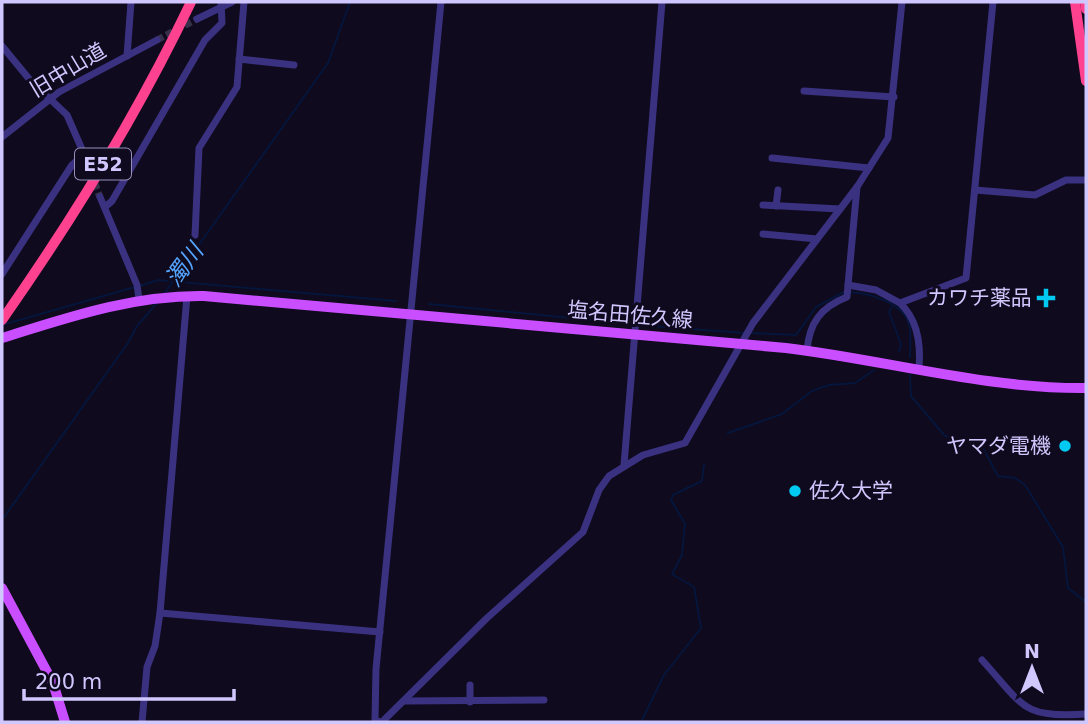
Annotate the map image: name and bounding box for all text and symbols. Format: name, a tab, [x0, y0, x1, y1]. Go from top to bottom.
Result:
street label: 旧中山道	[26, 38, 110, 102]
road number: E52	[75, 148, 131, 180]
water label: 濁川	[160, 236, 210, 291]
place label: カワチ薬品	[927, 286, 1032, 310]
marker: カワチ薬品	[1038, 290, 1054, 306]
street label: 塩名田佐久線	[566, 298, 694, 332]
place label: ヤマダ電機	[946, 434, 1051, 458]
marker: ヤマダ電機	[1057, 438, 1073, 454]
place label: 佐久大学	[809, 479, 893, 503]
marker: 佐久大学	[787, 483, 803, 499]
north arrow	[997, 633, 1067, 703]
text: N	[1024, 640, 1040, 662]
scale bar	[24, 658, 234, 702]
text: 200 m	[35, 670, 102, 694]

